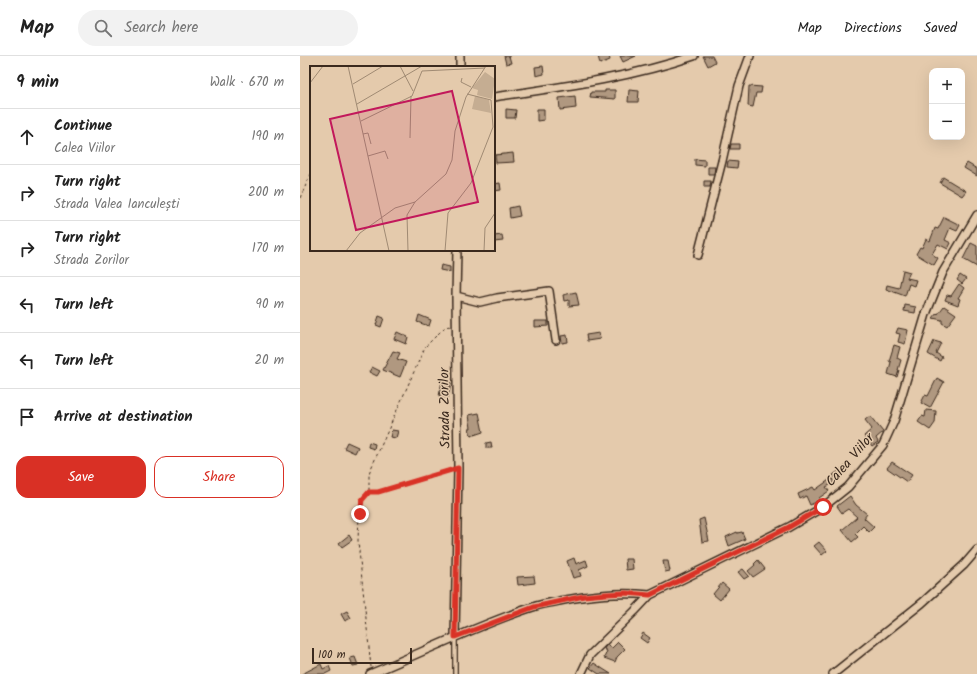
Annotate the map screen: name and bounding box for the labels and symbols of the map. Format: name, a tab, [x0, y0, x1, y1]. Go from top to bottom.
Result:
inset map	[310, 66, 495, 251]
street label: Strada Zorilor	[433, 366, 457, 448]
street label: Calea Viilor	[820, 427, 881, 492]
route start	[814, 498, 832, 516]
route end	[351, 505, 369, 523]
scale bar	[312, 646, 412, 665]

